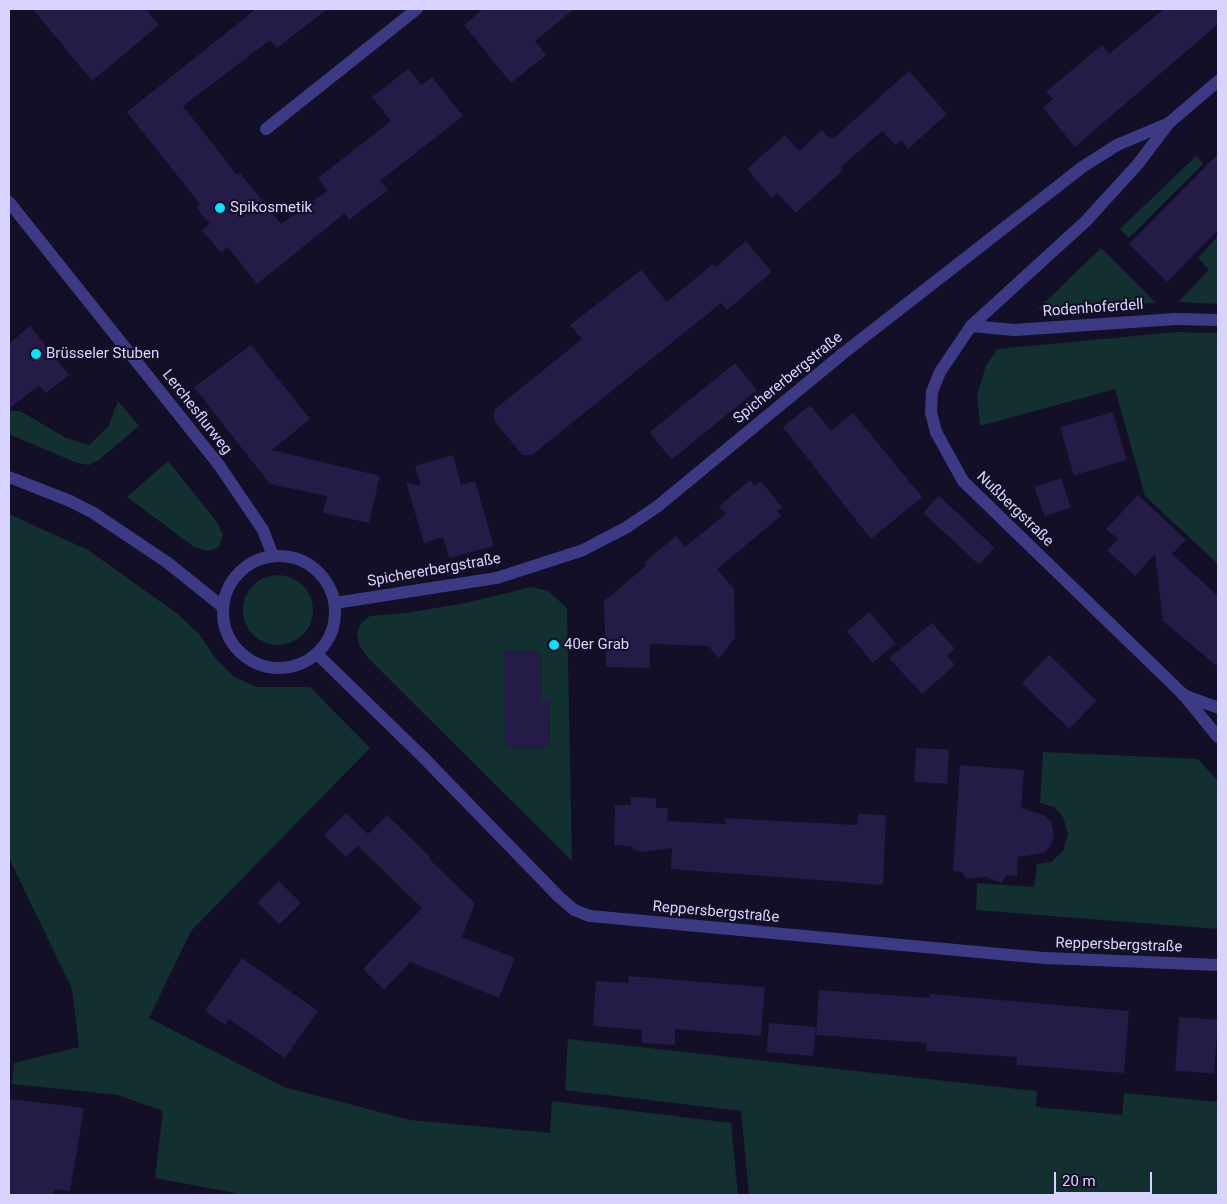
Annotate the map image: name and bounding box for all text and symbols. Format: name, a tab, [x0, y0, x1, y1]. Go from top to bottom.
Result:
place label: Spikosmetik	[230, 199, 312, 217]
marker: Spikosmetik	[214, 202, 226, 214]
street label: Rodenhoferdell	[1042, 296, 1144, 320]
street label: Spichererbergstraße	[730, 328, 846, 428]
place label: Brüsseler Stuben	[46, 345, 159, 363]
marker: Brüsseler Stuben	[30, 348, 42, 360]
street label: Lerchesflurweg	[158, 366, 236, 458]
street label: Nußbergstraße	[973, 468, 1057, 550]
street label: Spichererbergstraße	[366, 549, 502, 591]
place label: 40er Grab	[564, 636, 629, 654]
marker: 40er Grab	[548, 639, 560, 651]
street label: Reppersbergstraße	[652, 897, 780, 927]
street label: Reppersbergstraße	[1055, 934, 1183, 956]
scale bar	[1057, 1162, 1154, 1194]
text: 20 m	[1062, 1172, 1096, 1190]

